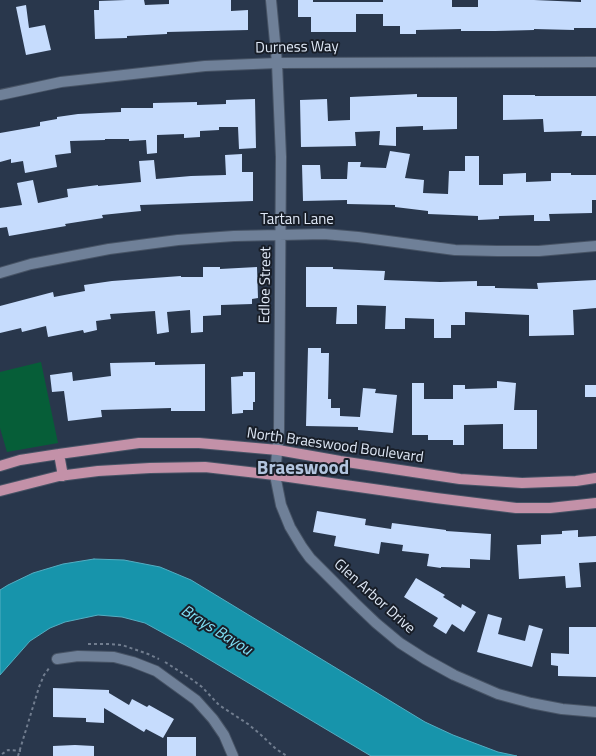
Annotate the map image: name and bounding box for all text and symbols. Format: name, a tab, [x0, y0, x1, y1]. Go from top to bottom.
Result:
street label: Durness Way	[255, 38, 339, 58]
street label: Tartan Lane	[260, 211, 334, 229]
street label: Edloe Street	[256, 246, 276, 324]
street label: North Braeswood Boulevard	[245, 425, 425, 467]
district label: Braeswood	[257, 458, 349, 480]
street label: Glen Arbor Drive	[330, 556, 418, 638]
water label: Brays Bayou	[177, 602, 255, 660]

